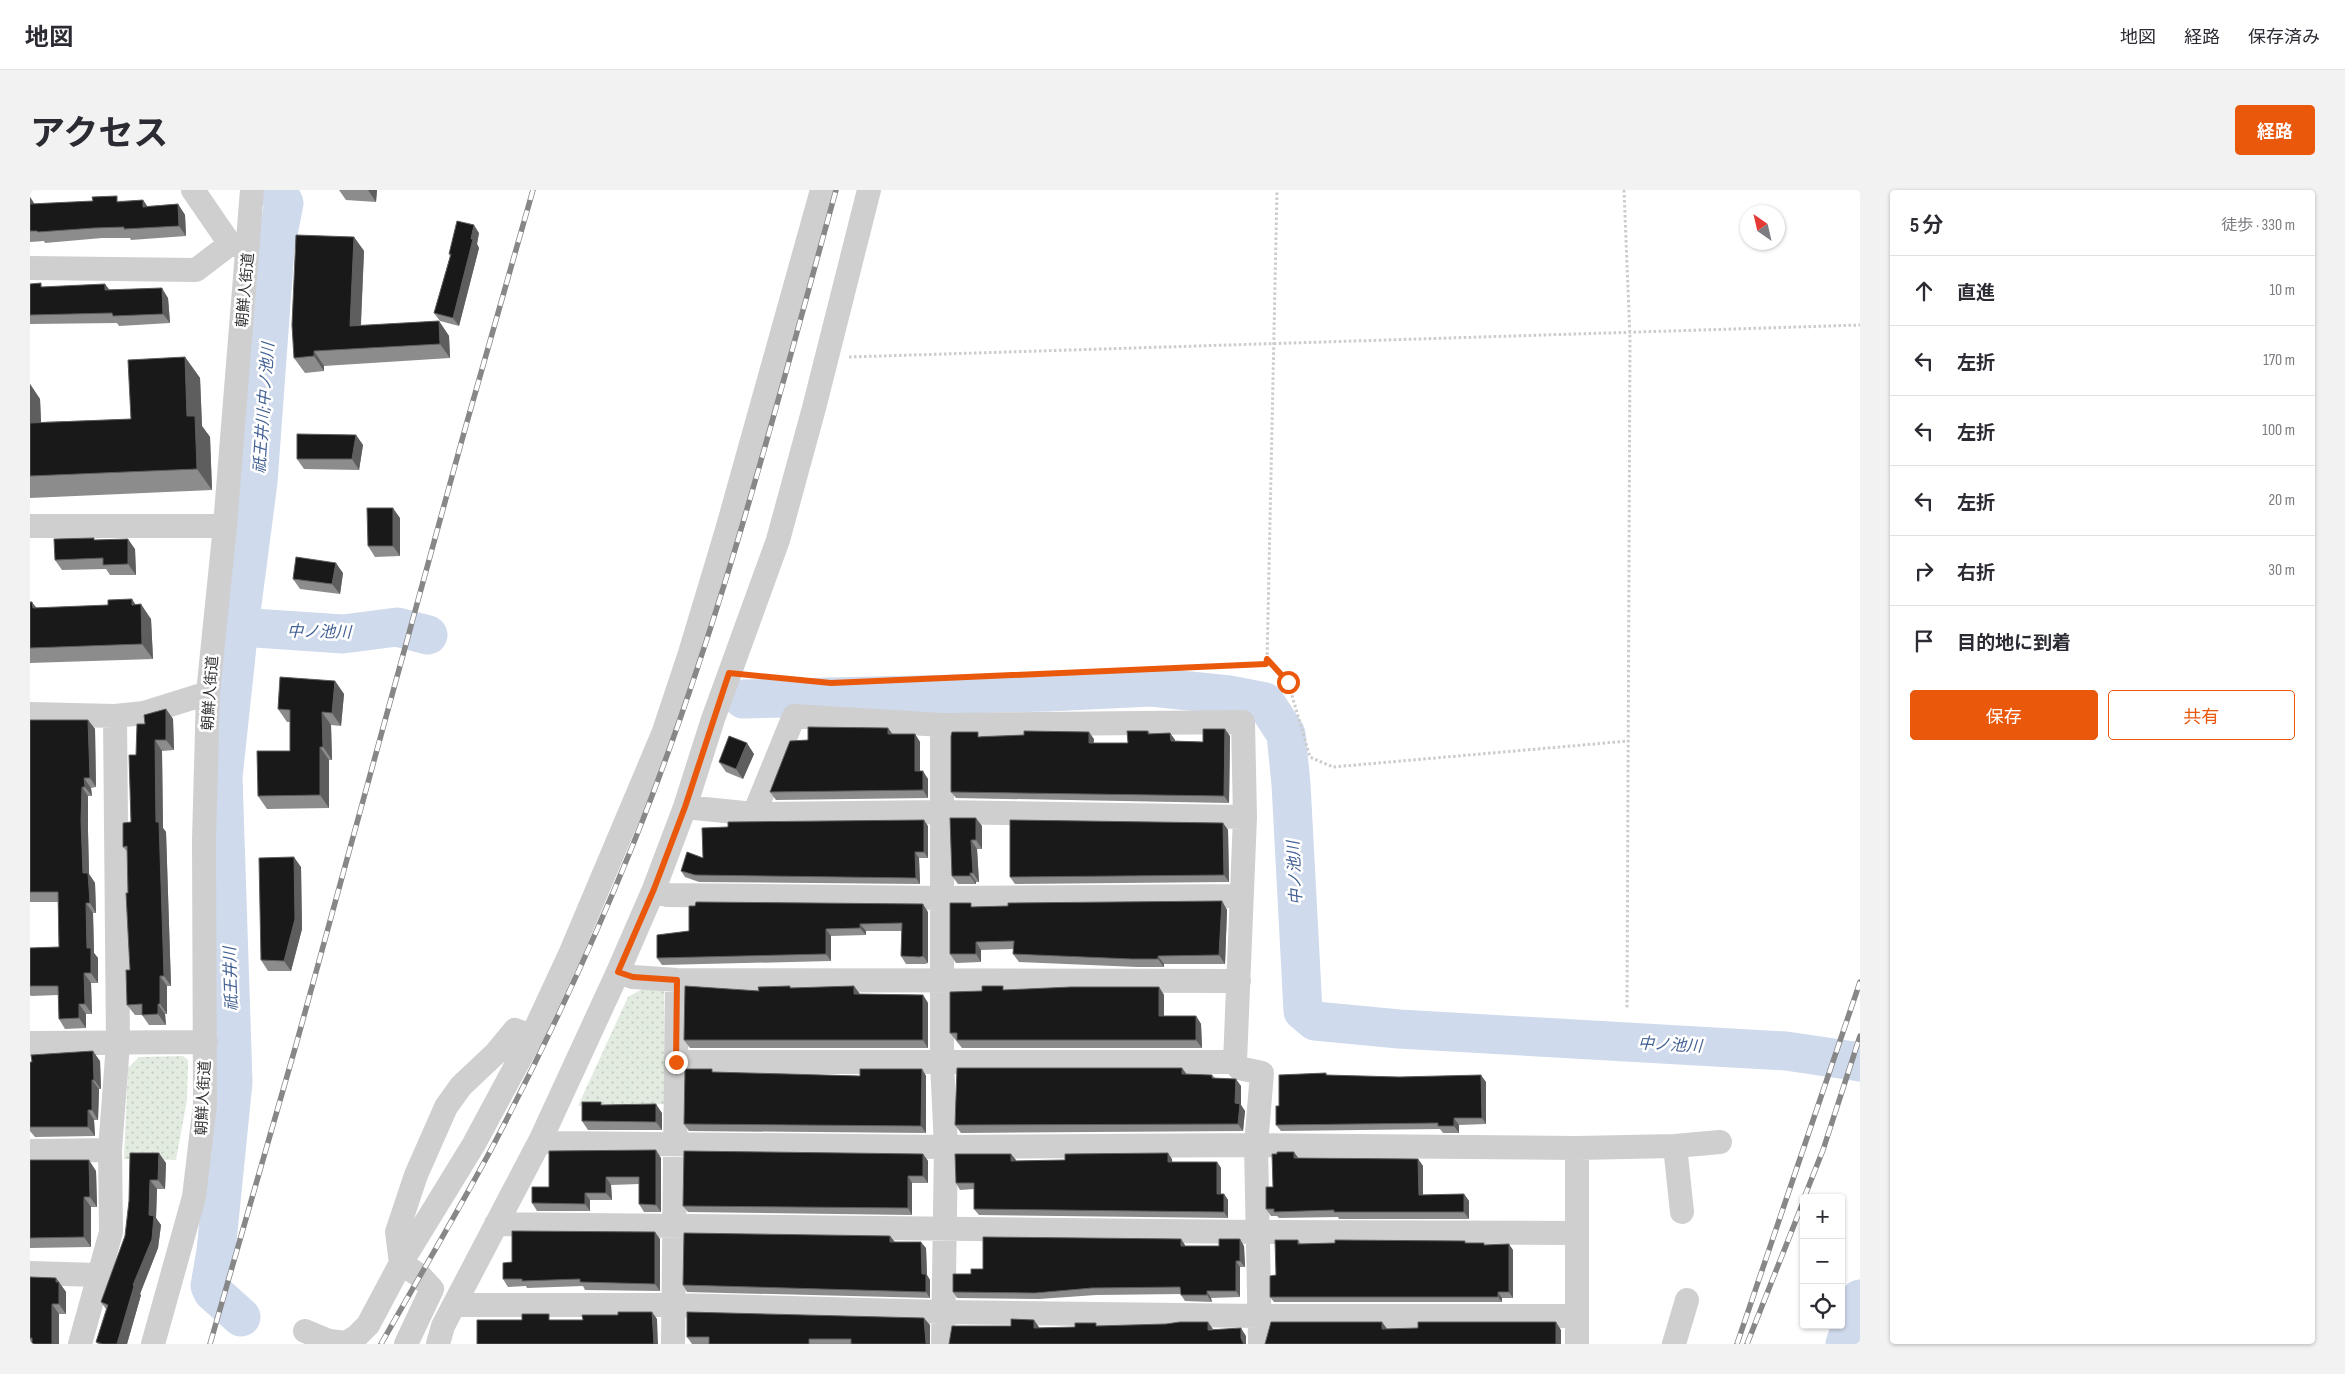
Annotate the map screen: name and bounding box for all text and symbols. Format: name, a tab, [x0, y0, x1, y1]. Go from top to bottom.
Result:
text: 地図	[25, 23, 73, 52]
text: 地図	[2120, 27, 2156, 48]
text: 経路	[2184, 27, 2220, 48]
text: 保存済み	[2248, 27, 2320, 48]
button: 経路	[2235, 105, 2315, 155]
text: アクセス	[30, 113, 168, 156]
north arrow	[1740, 205, 1785, 250]
text: 5 分	[1910, 213, 1944, 238]
text: 徒歩 · 330 m	[2221, 216, 2295, 235]
street label: 朝鮮人街道	[233, 252, 258, 328]
icon: ahead	[1910, 277, 1938, 305]
text: 10 m	[2269, 281, 2295, 300]
text: 直進	[1957, 282, 1995, 305]
water label: 祇王井川;中ノ池川	[250, 340, 279, 474]
icon: left	[1910, 347, 1938, 375]
text: 170 m	[2263, 351, 2295, 370]
text: 左折	[1957, 352, 1995, 375]
icon: left	[1910, 417, 1938, 445]
text: 100 m	[2262, 421, 2295, 440]
text: 左折	[1957, 422, 1995, 445]
icon: left	[1910, 487, 1938, 515]
text: 20 m	[2268, 491, 2295, 510]
text: 左折	[1957, 492, 1995, 515]
icon: right	[1910, 557, 1938, 585]
text: 30 m	[2268, 561, 2295, 580]
text: 右折	[1957, 562, 1995, 585]
water label: 中ノ池川	[287, 622, 353, 643]
icon: arrive	[1910, 627, 1938, 655]
text: 目的地に到着	[1957, 632, 2071, 655]
street label: 朝鮮人街道	[198, 655, 223, 731]
route start	[1277, 671, 1300, 694]
button: 保存	[1910, 690, 2098, 740]
button: 共有	[2108, 690, 2295, 740]
water label: 中ノ池川	[1284, 838, 1307, 905]
water label: 祇王井川	[221, 945, 242, 1011]
water label: 中ノ池川	[1637, 1034, 1704, 1057]
route end	[665, 1051, 688, 1074]
street label: 朝鮮人街道	[192, 1060, 215, 1136]
map controls	[1800, 1194, 1845, 1329]
button: +	[1800, 1194, 1845, 1239]
button: −	[1800, 1239, 1845, 1284]
button: locate	[1800, 1284, 1845, 1329]

